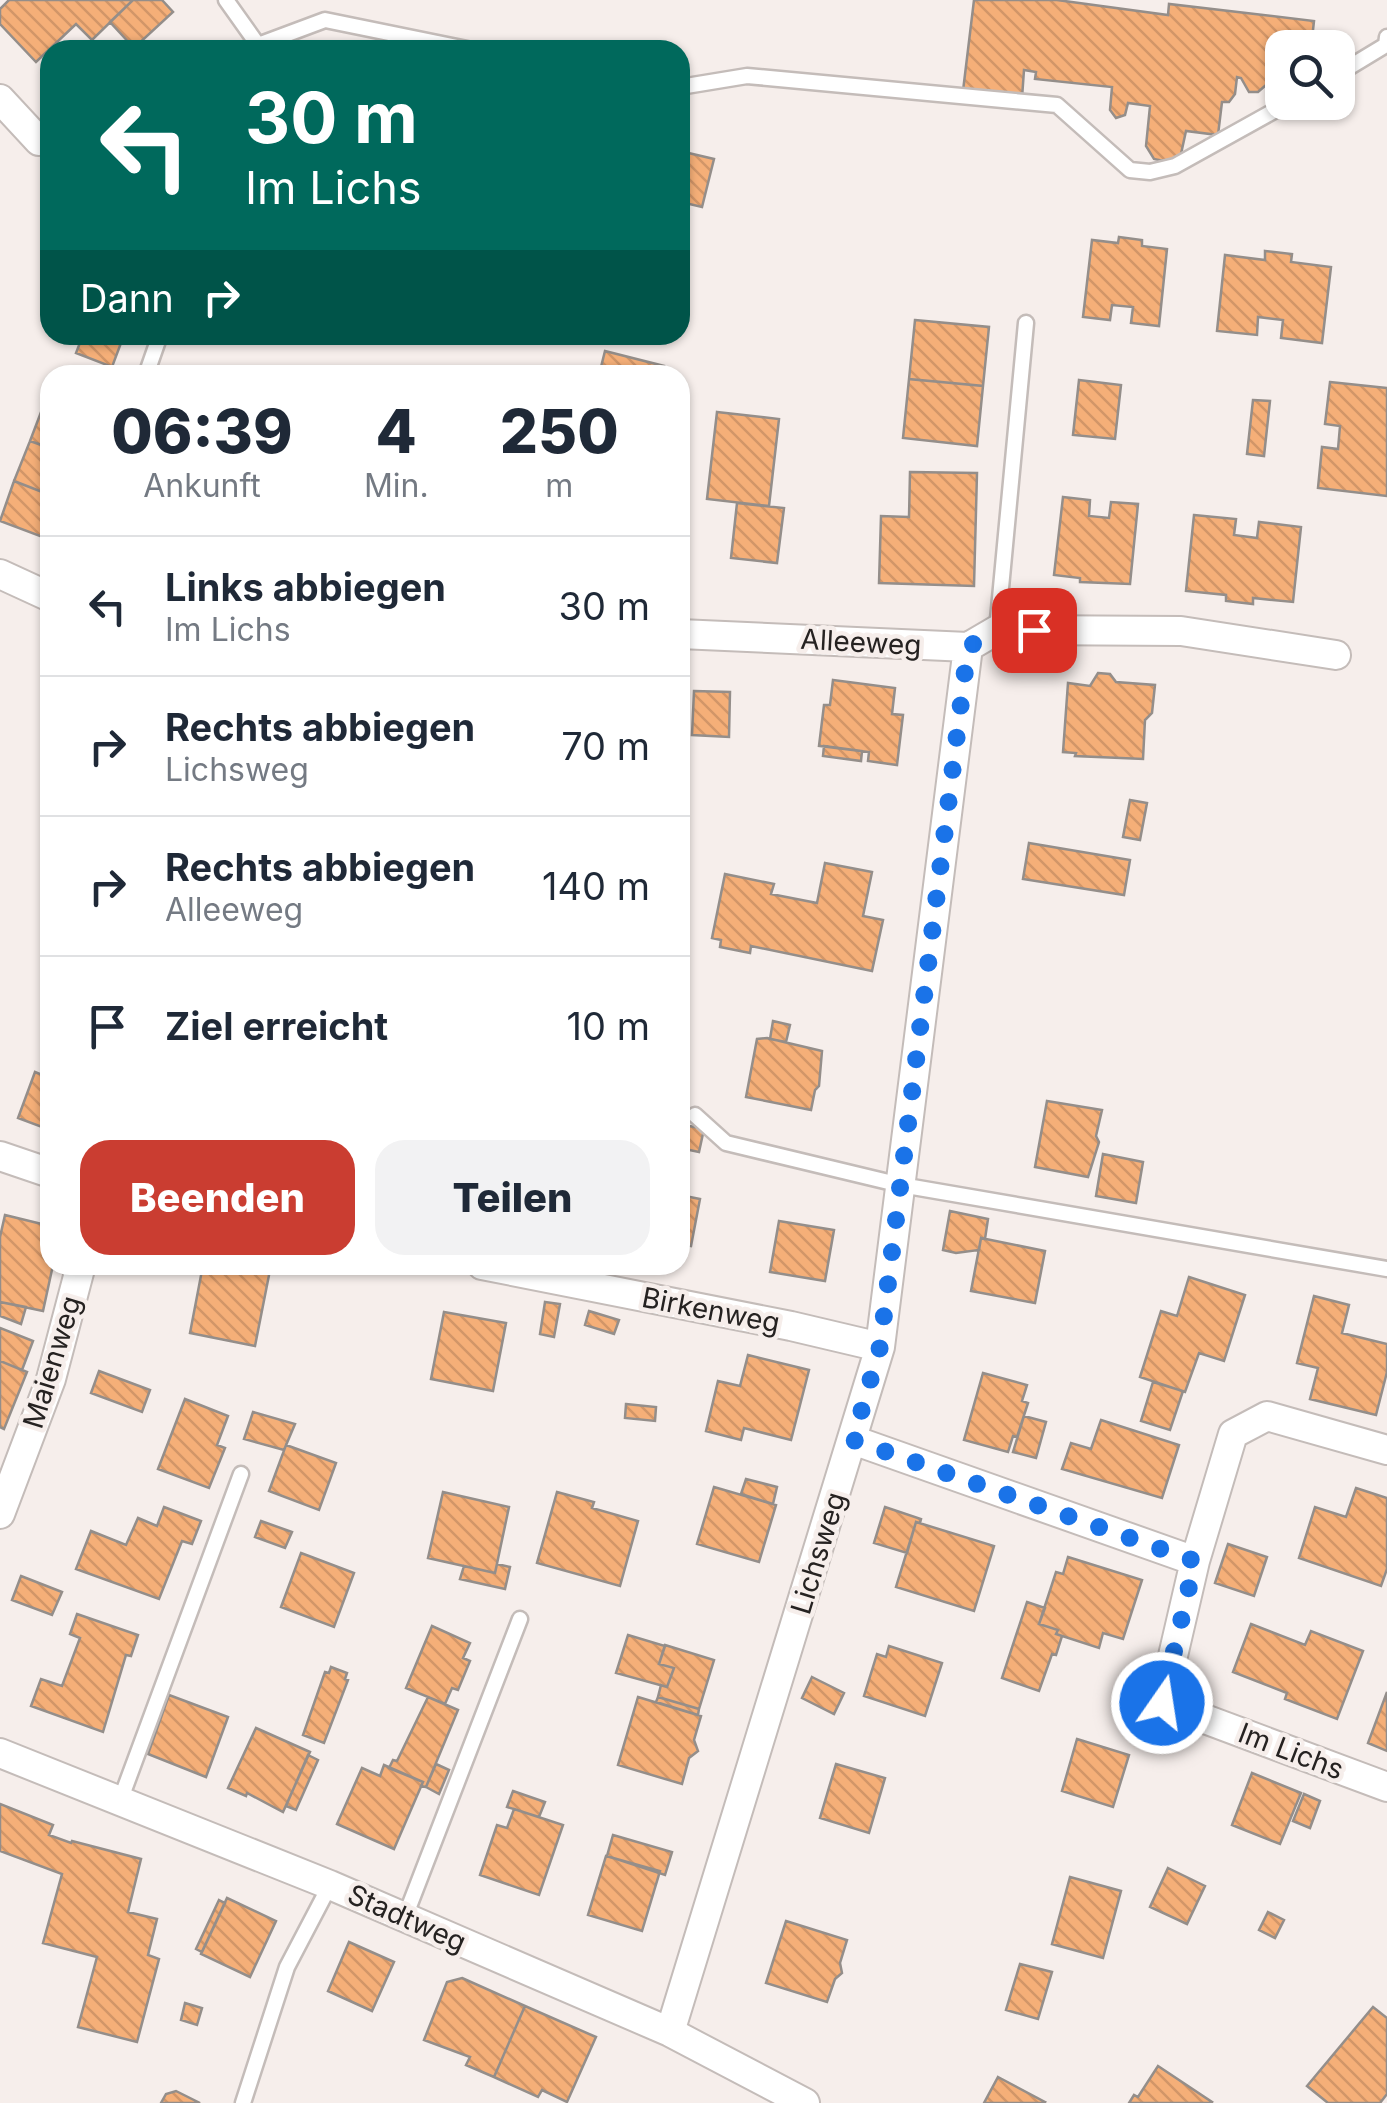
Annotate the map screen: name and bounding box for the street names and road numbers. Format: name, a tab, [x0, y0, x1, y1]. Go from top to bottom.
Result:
street label: Alleeweg	[800, 622, 922, 662]
street label: Birkenweg	[639, 1280, 783, 1340]
street label: Maienweg	[16, 1292, 88, 1432]
street label: Lichsweg	[783, 1488, 853, 1618]
street label: Im Lichs	[1234, 1715, 1348, 1787]
street label: Stadtweg	[343, 1877, 471, 1959]

